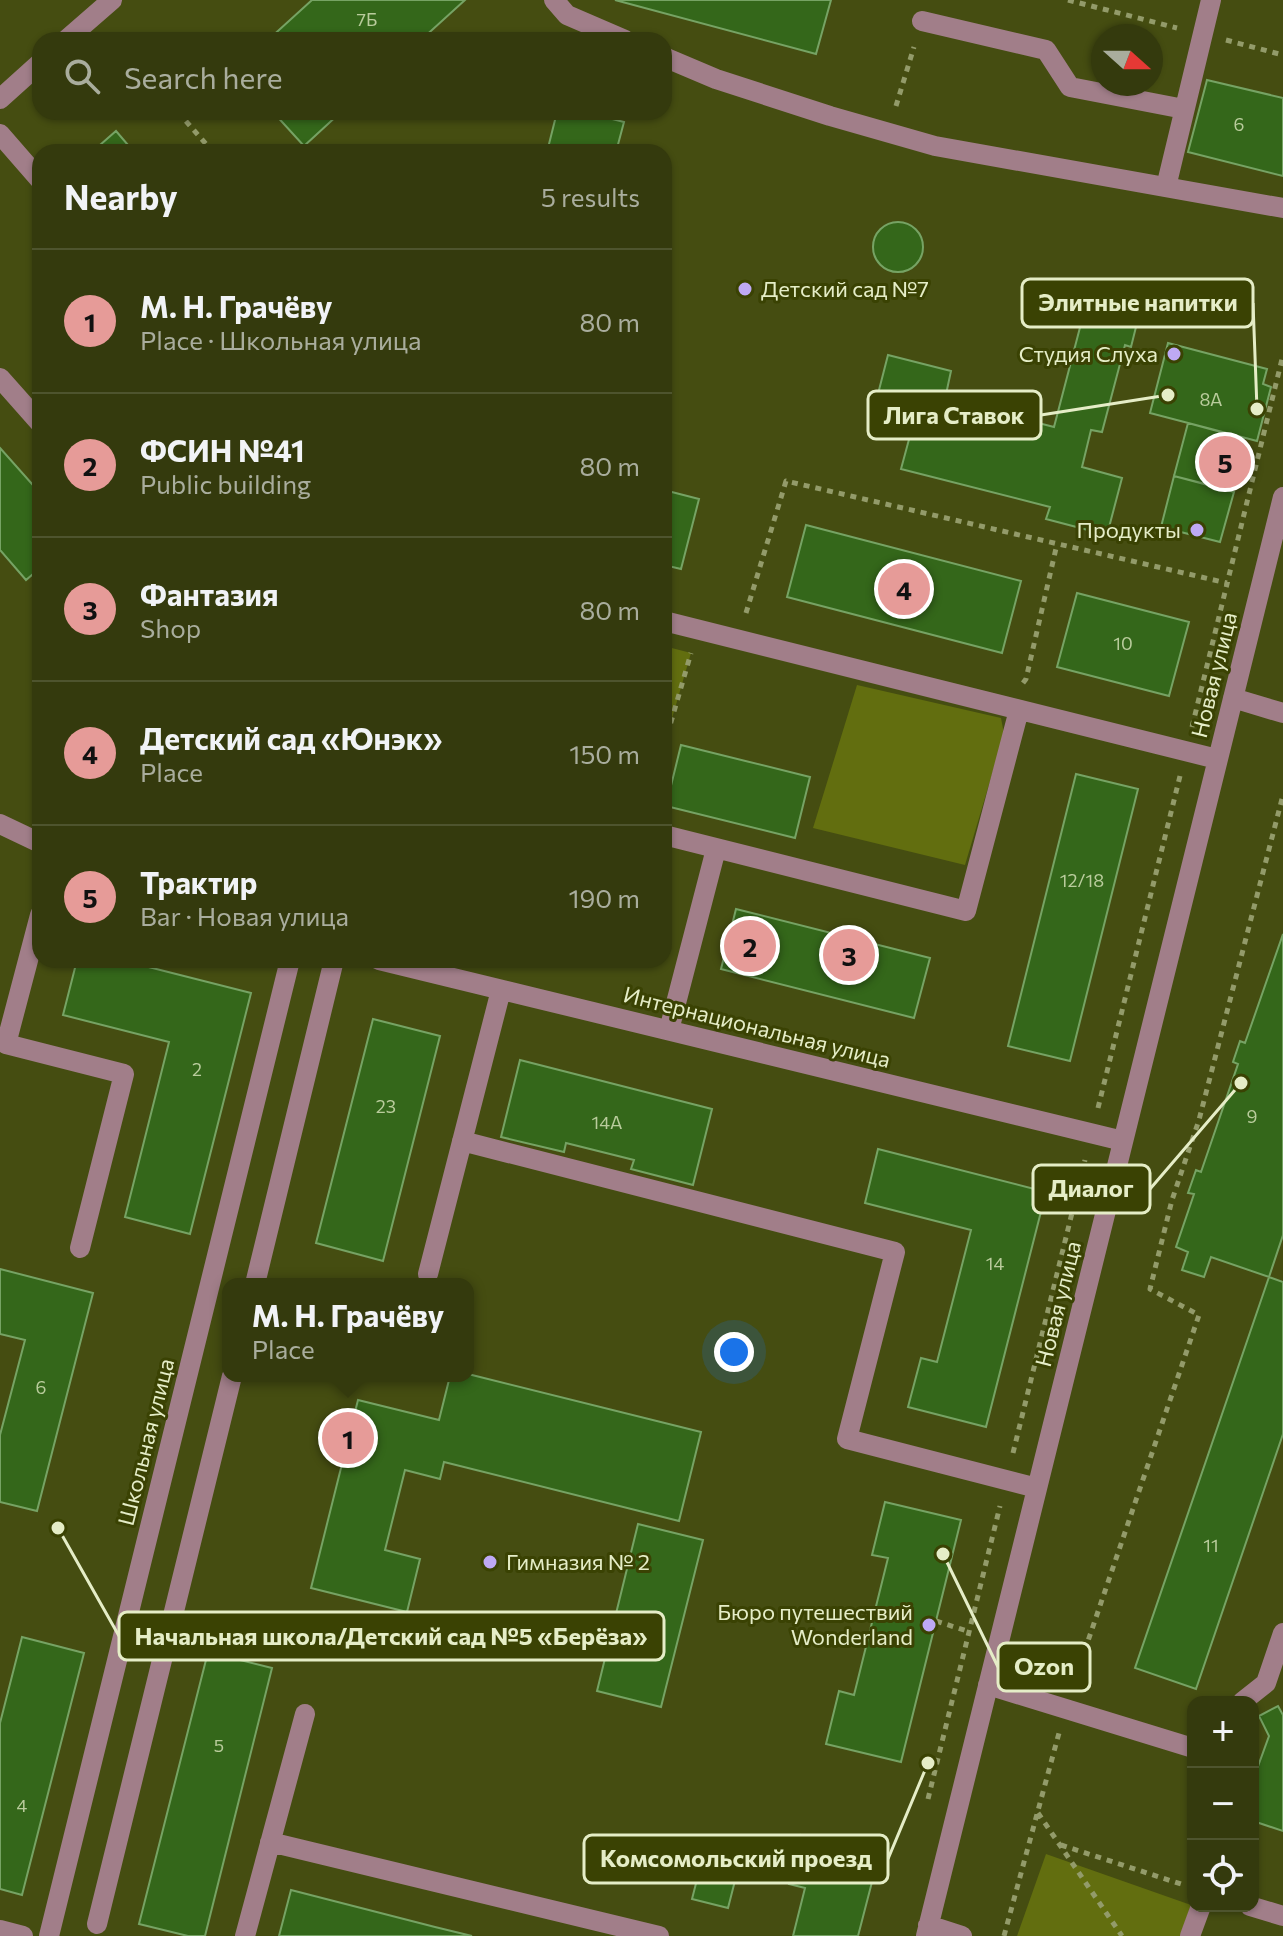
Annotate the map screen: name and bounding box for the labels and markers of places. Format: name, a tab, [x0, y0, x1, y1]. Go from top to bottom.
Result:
place label: Детский сад №7	[761, 275, 929, 302]
callout: Элитные напитки	[1022, 279, 1253, 327]
marker: Детский сад №7	[736, 280, 754, 298]
place label: Студия Слуха	[1019, 340, 1158, 367]
marker: Студия Слуха	[1165, 345, 1183, 363]
callout: Лига Ставок	[868, 391, 1041, 439]
pin: 5	[1199, 432, 1251, 492]
place label: Продукты	[1077, 516, 1181, 543]
marker: Продукты	[1188, 521, 1206, 539]
pin: 4	[878, 559, 930, 619]
pin: 2	[724, 916, 776, 976]
pin: 3	[823, 925, 875, 985]
callout: Диалог	[1033, 1165, 1150, 1213]
pin: 1	[322, 1408, 374, 1468]
place label: Гимназия № 2	[506, 1548, 650, 1575]
marker: Гимназия № 2	[481, 1553, 499, 1571]
place label: Бюро путешествий Wonderland	[717, 1598, 913, 1650]
callout: Начальная школа/Детский сад №5 «Берёза»	[119, 1612, 664, 1660]
marker: Бюро путешествий Wonderland	[920, 1616, 938, 1634]
callout: Ozon	[998, 1643, 1090, 1691]
callout: Комсомольский проезд	[584, 1835, 888, 1883]

